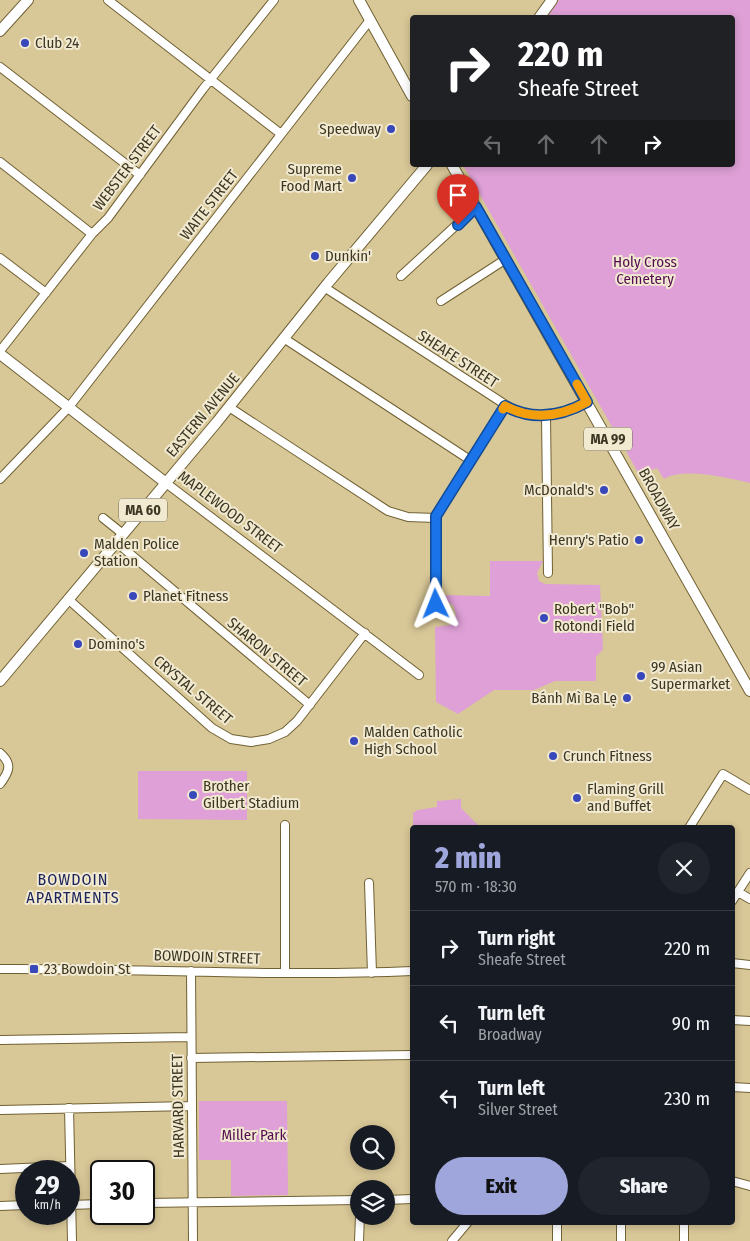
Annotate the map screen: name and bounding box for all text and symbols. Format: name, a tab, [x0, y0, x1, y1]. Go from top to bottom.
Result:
text: 220 m	[518, 33, 604, 75]
place label: Club 24	[35, 34, 79, 52]
icon: right	[435, 35, 500, 100]
marker: Club 24	[19, 37, 31, 49]
text: Sheafe Street	[518, 75, 639, 102]
place label: Speedway	[319, 120, 381, 138]
street label: WEBSTER STREET	[89, 122, 165, 214]
marker: Speedway	[385, 123, 397, 135]
icon: left	[479, 130, 507, 158]
icon: ahead	[532, 130, 560, 158]
icon: ahead	[585, 130, 613, 158]
icon: right	[638, 130, 666, 158]
place label: Supreme Food Mart	[280, 160, 342, 195]
street label: WAITE STREET	[176, 166, 242, 244]
marker: Supreme Food Mart	[346, 172, 358, 184]
pin	[437, 174, 479, 225]
icon: arrive	[444, 181, 472, 209]
place label: Dunkin'	[325, 247, 371, 265]
marker: Dunkin'	[309, 250, 321, 262]
park label: Holy Cross Cemetery	[613, 253, 677, 288]
street label: SHEAFE STREET	[415, 326, 501, 392]
street label: EASTERN AVENUE	[163, 369, 243, 461]
road number: MA 99	[584, 428, 632, 450]
street label: BROADWAY	[635, 465, 684, 534]
street label: MAPLEWOOD STREET	[174, 467, 286, 557]
place label: McDonald's	[524, 481, 594, 499]
marker: McDonald's	[598, 484, 610, 496]
road number: MA 60	[119, 498, 167, 522]
place label: Henry's Patio	[549, 531, 629, 549]
marker: Henry's Patio	[633, 534, 645, 546]
place label: Malden Police Station	[94, 535, 179, 570]
marker: Malden Police Station	[78, 547, 90, 559]
position arrow	[409, 577, 461, 629]
place label: Planet Fitness	[143, 587, 228, 605]
marker: Planet Fitness	[127, 590, 139, 602]
place label: Robert "Bob" Rotondi Field	[554, 600, 635, 635]
marker: Robert "Bob" Rotondi Field	[538, 612, 550, 624]
street label: SHARON STREET	[224, 614, 310, 690]
place label: Domino's	[88, 635, 145, 653]
marker: Domino's	[72, 638, 84, 650]
street label: CRYSTAL STREET	[150, 652, 236, 728]
place label: 99 Asian Supermarket	[651, 658, 730, 693]
marker: 99 Asian Supermarket	[635, 670, 647, 682]
place label: Bánh Mì Ba Lẹ	[531, 689, 617, 707]
marker: Bánh Mì Ba Lẹ	[621, 692, 633, 704]
place label: Malden Catholic High School	[364, 723, 463, 758]
marker: Malden Catholic High School	[348, 735, 360, 747]
place label: Crunch Fitness	[563, 747, 652, 765]
marker: Crunch Fitness	[547, 750, 559, 762]
place label: Brother Gilbert Stadium	[203, 777, 299, 812]
place label: Flaming Grill and Buffet	[587, 780, 664, 815]
marker: Brother Gilbert Stadium	[187, 789, 199, 801]
marker: Flaming Grill and Buffet	[571, 792, 583, 804]
text: 2 min	[435, 840, 501, 876]
button: close	[658, 842, 710, 894]
district label: BOWDOIN APARTMENTS	[26, 870, 120, 907]
text: 570 m · 18:30	[435, 877, 517, 896]
text: Turn right	[478, 927, 555, 950]
icon: right	[435, 934, 463, 962]
text: 220 m	[664, 937, 710, 960]
street label: BOWDOIN STREET	[153, 946, 261, 968]
text: Sheafe Street	[478, 950, 566, 969]
place label: 23 Bowdoin St	[44, 960, 130, 978]
marker: 23 Bowdoin St	[28, 963, 40, 975]
text: Turn left	[478, 1002, 545, 1025]
icon: left	[435, 1009, 463, 1037]
text: 90 m	[672, 1012, 710, 1035]
text: Broadway	[478, 1025, 542, 1044]
street label: HARVARD STREET	[168, 1054, 188, 1158]
text: Turn left	[478, 1077, 545, 1100]
icon: left	[435, 1084, 463, 1112]
text: 230 m	[664, 1087, 710, 1110]
text: Silver Street	[478, 1100, 558, 1119]
map controls	[350, 1125, 395, 1225]
button: search	[350, 1125, 395, 1170]
park label: Miller Park	[221, 1126, 287, 1144]
button: Exit	[435, 1157, 568, 1215]
button: Share	[578, 1157, 710, 1215]
speed limit sign: 30	[90, 1160, 155, 1225]
text: 29	[35, 1171, 60, 1201]
button: layers	[350, 1180, 395, 1225]
text: km/h	[34, 1198, 61, 1212]

